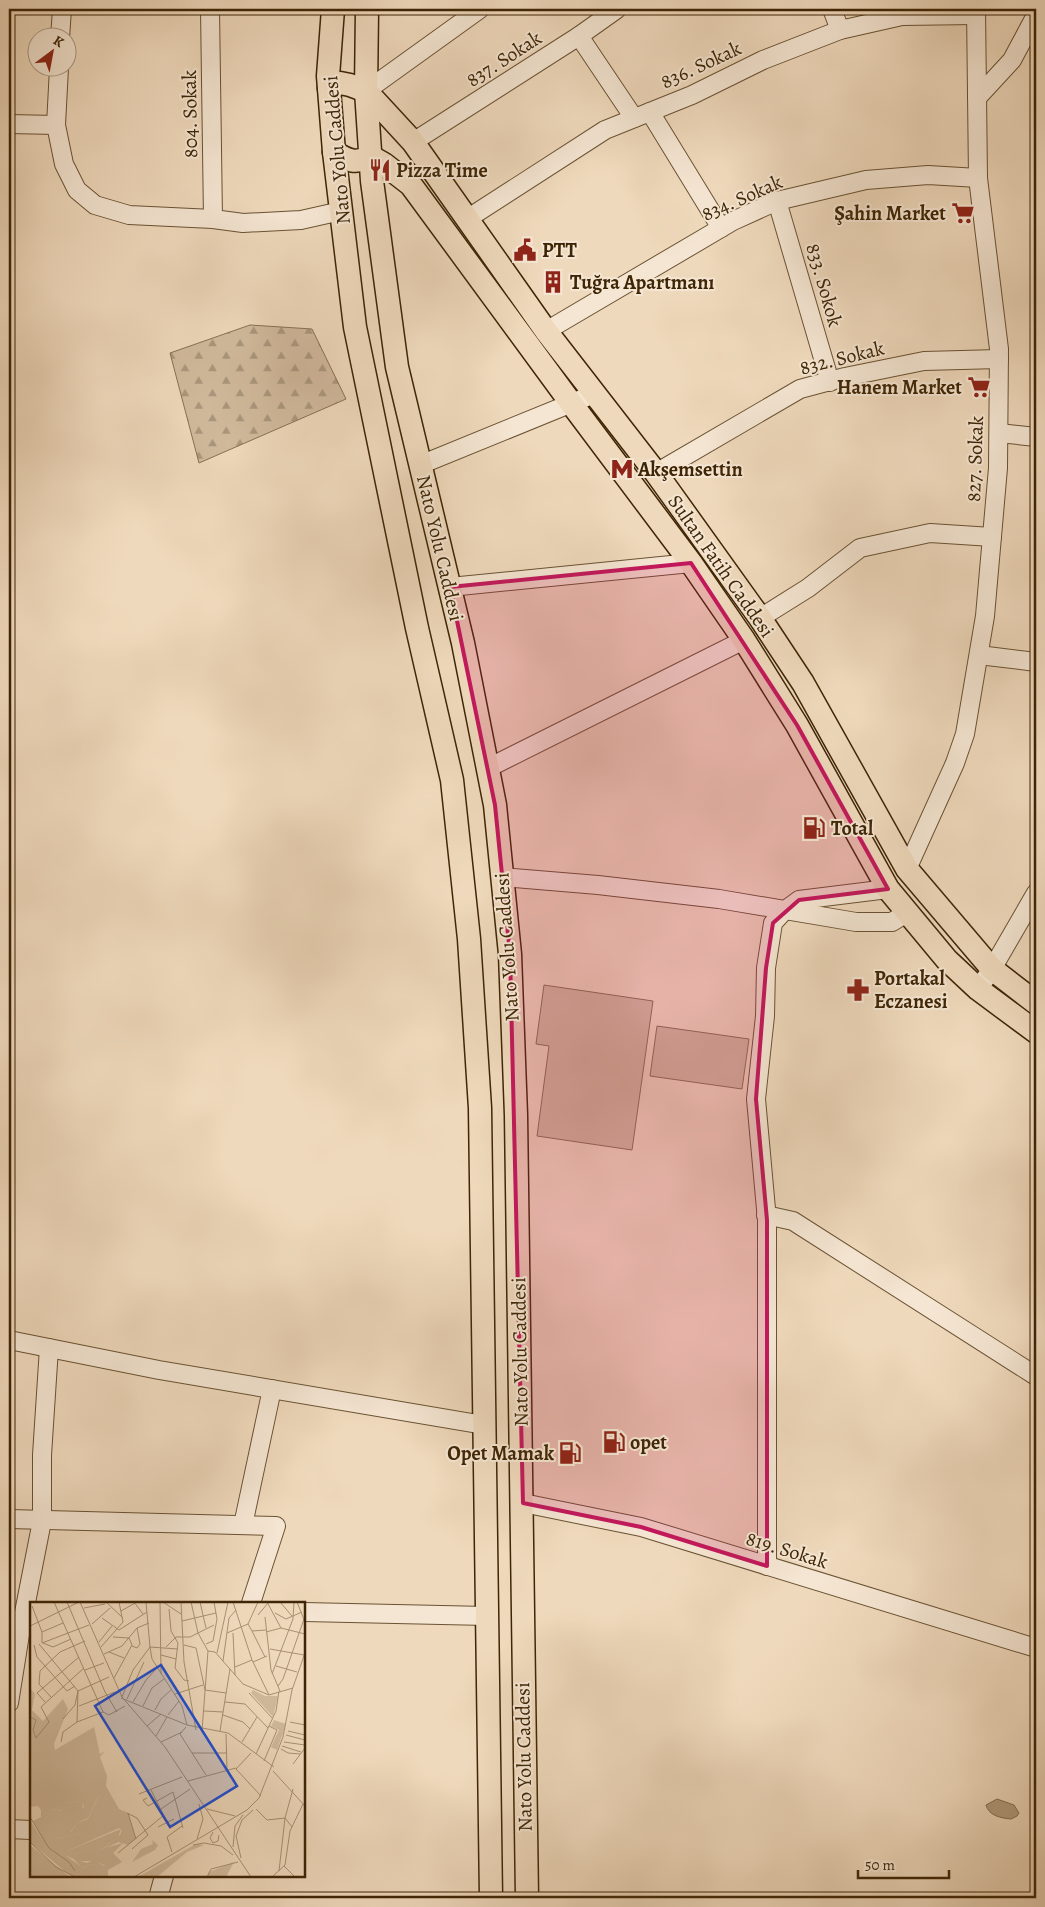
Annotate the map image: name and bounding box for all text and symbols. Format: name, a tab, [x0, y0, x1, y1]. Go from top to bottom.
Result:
street label: 837. Sokak	[461, 24, 547, 93]
north arrow	[28, 28, 78, 78]
text: K	[50, 31, 68, 52]
street label: 836. Sokak	[656, 35, 746, 95]
street label: 804. Sokak	[176, 70, 204, 158]
street label: Nato Yolu Caddesi	[317, 74, 357, 226]
restaurant icon: Pizza Time	[367, 157, 393, 183]
place label: Pizza Time	[396, 157, 488, 184]
street label: 834. Sokak	[697, 168, 787, 228]
place label: Şahin Market	[834, 200, 946, 227]
supermarket icon: Şahin Market	[950, 200, 976, 226]
public building icon: PTT	[512, 237, 538, 263]
place label: PTT	[542, 237, 577, 264]
street label: 833. Sokok	[799, 240, 849, 330]
building icon: Tuğra Apartmanı	[540, 269, 566, 295]
place label: Tuğra Apartmanı	[570, 269, 714, 296]
street label: 832. Sokak	[797, 334, 887, 382]
place label: Hanem Market	[837, 374, 962, 401]
supermarket icon: Hanem Market	[966, 374, 992, 400]
street label: 827. Sokak	[960, 415, 990, 503]
metro station icon: Akşemsettin	[609, 456, 635, 482]
place label: Akşemsettin	[637, 456, 743, 483]
street label: Nato Yolu Caddesi	[410, 472, 470, 624]
street label: Sultan Fatih Caddesi	[662, 489, 780, 643]
fuel station icon: Total	[801, 815, 827, 841]
place label: Total	[831, 815, 874, 842]
street label: Nato Yolu Caddesi	[488, 872, 526, 1022]
place label: Portakal Eczanesi	[874, 965, 948, 1015]
pharmacy icon: Portakal Eczanesi	[845, 977, 871, 1003]
street label: Nato Yolu Caddesi	[505, 1277, 535, 1427]
fuel station icon: opet	[601, 1429, 627, 1455]
place label: opet	[630, 1429, 667, 1456]
place label: Opet Mamak	[447, 1440, 555, 1467]
fuel station icon: Opet Mamak	[557, 1440, 583, 1466]
street label: 819. Sokak	[743, 1525, 831, 1575]
inset map	[30, 1602, 305, 1877]
street label: Nato Yolu Caddesi	[509, 1682, 539, 1832]
scale bar	[858, 1847, 949, 1879]
text: 50 m	[865, 1855, 895, 1875]

